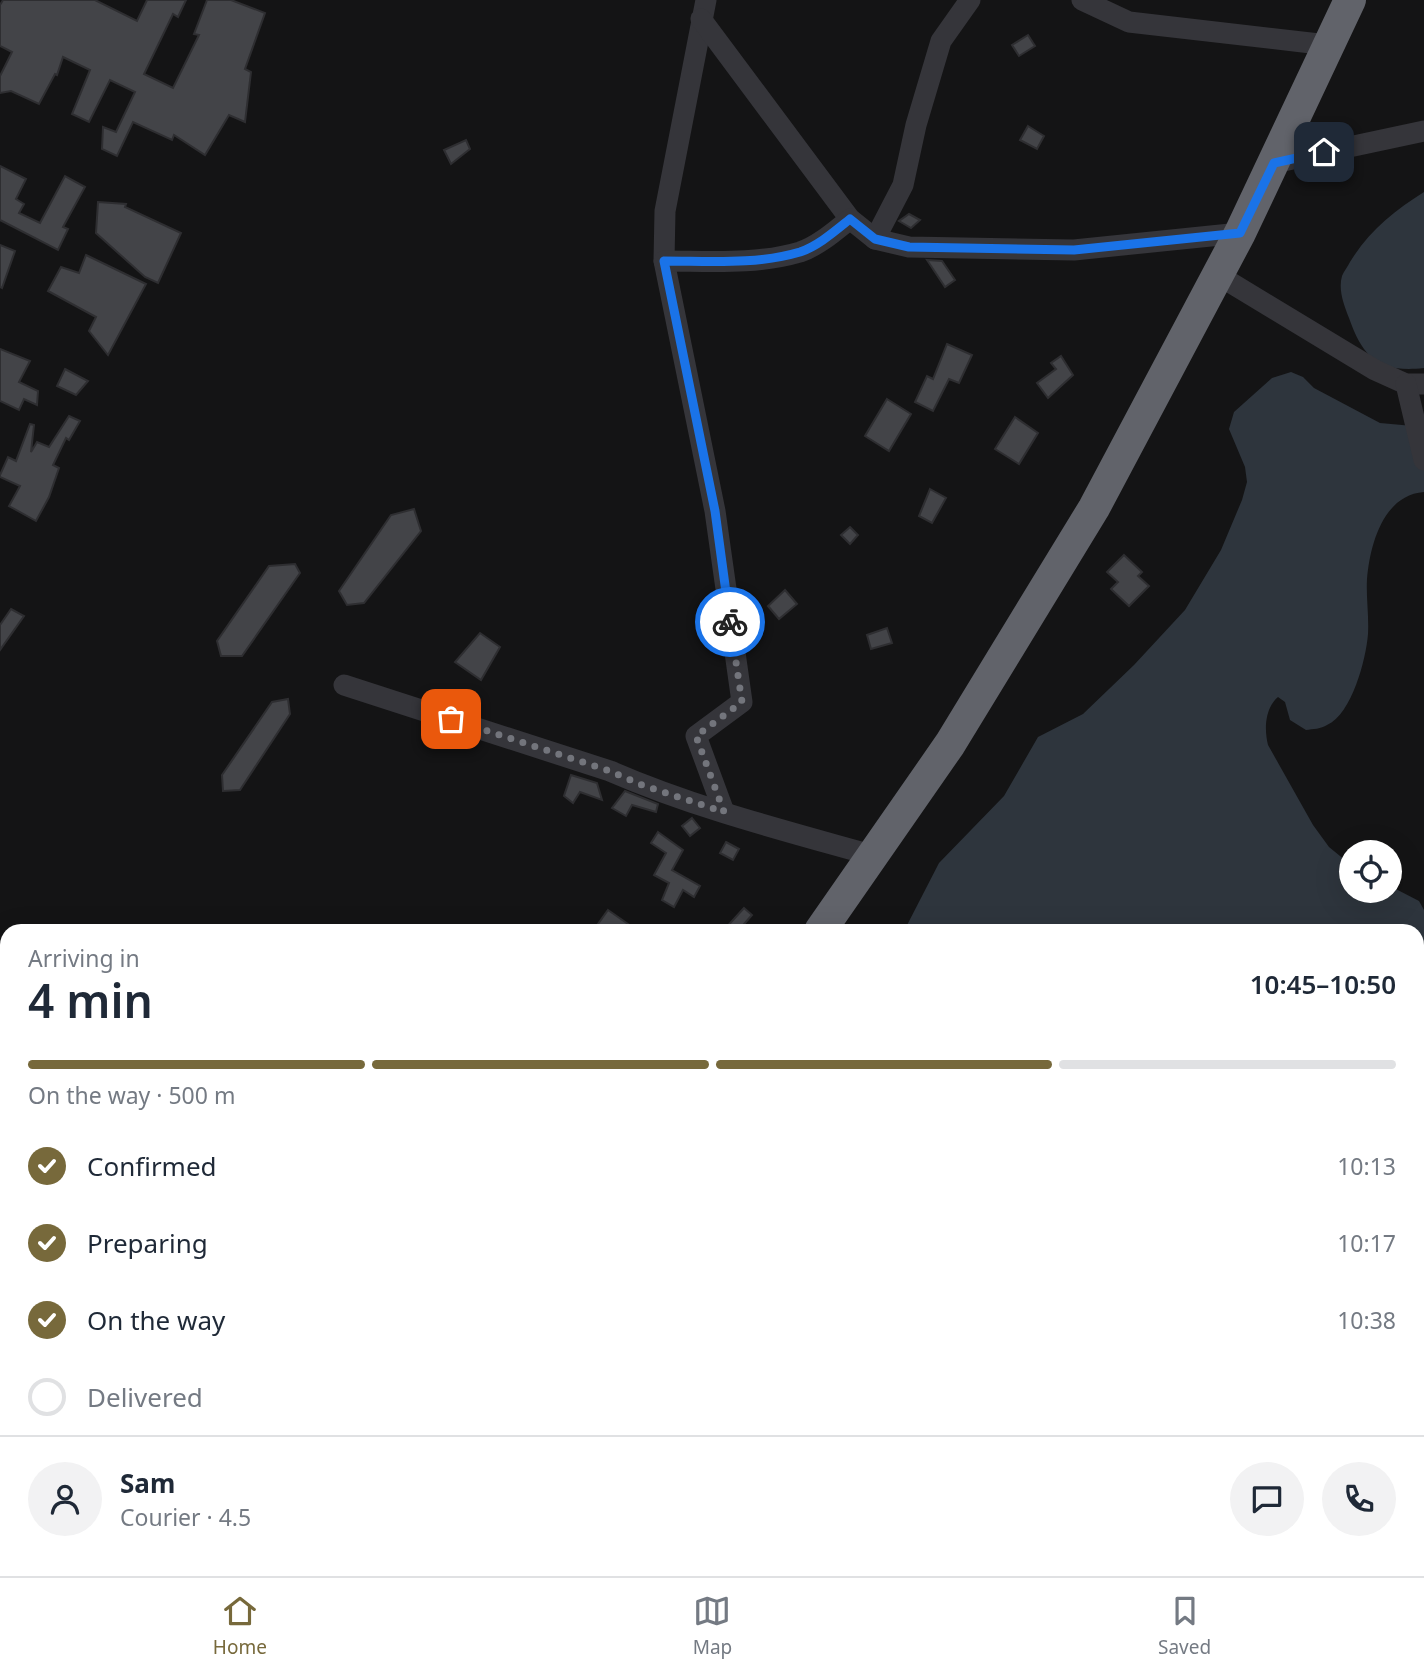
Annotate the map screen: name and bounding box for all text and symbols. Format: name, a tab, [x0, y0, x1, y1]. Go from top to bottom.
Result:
pin	[1294, 122, 1354, 182]
icon: home	[1305, 133, 1343, 171]
courier	[695, 587, 765, 657]
icon: bike	[711, 603, 749, 641]
pin	[421, 689, 481, 749]
icon: bag	[432, 700, 470, 738]
map controls	[1339, 840, 1402, 903]
button: locate	[1339, 840, 1402, 903]
text: Arriving in	[28, 942, 140, 974]
text: 10:45–10:50	[1250, 966, 1396, 1002]
text: 4 min	[28, 969, 153, 1031]
text: On the way · 500 m	[28, 1079, 235, 1111]
icon: check	[28, 1147, 66, 1185]
text: Confirmed	[87, 1148, 217, 1184]
text: 10:13	[1337, 1150, 1396, 1182]
icon: check	[28, 1224, 66, 1262]
text: Preparing	[87, 1225, 208, 1261]
text: 10:17	[1337, 1227, 1396, 1259]
icon: check	[28, 1301, 66, 1339]
text: On the way	[87, 1302, 225, 1338]
text: 10:38	[1337, 1304, 1396, 1336]
text: Delivered	[87, 1379, 203, 1415]
button: person	[28, 1462, 102, 1536]
button: chat	[1230, 1462, 1304, 1536]
button: phone	[1322, 1462, 1396, 1536]
text: Sam	[120, 1465, 175, 1501]
text: Courier · 4.5	[120, 1501, 251, 1533]
tab: Home	[213, 1592, 267, 1660]
tab: Map	[693, 1592, 732, 1660]
tab: Saved	[1158, 1592, 1211, 1660]

